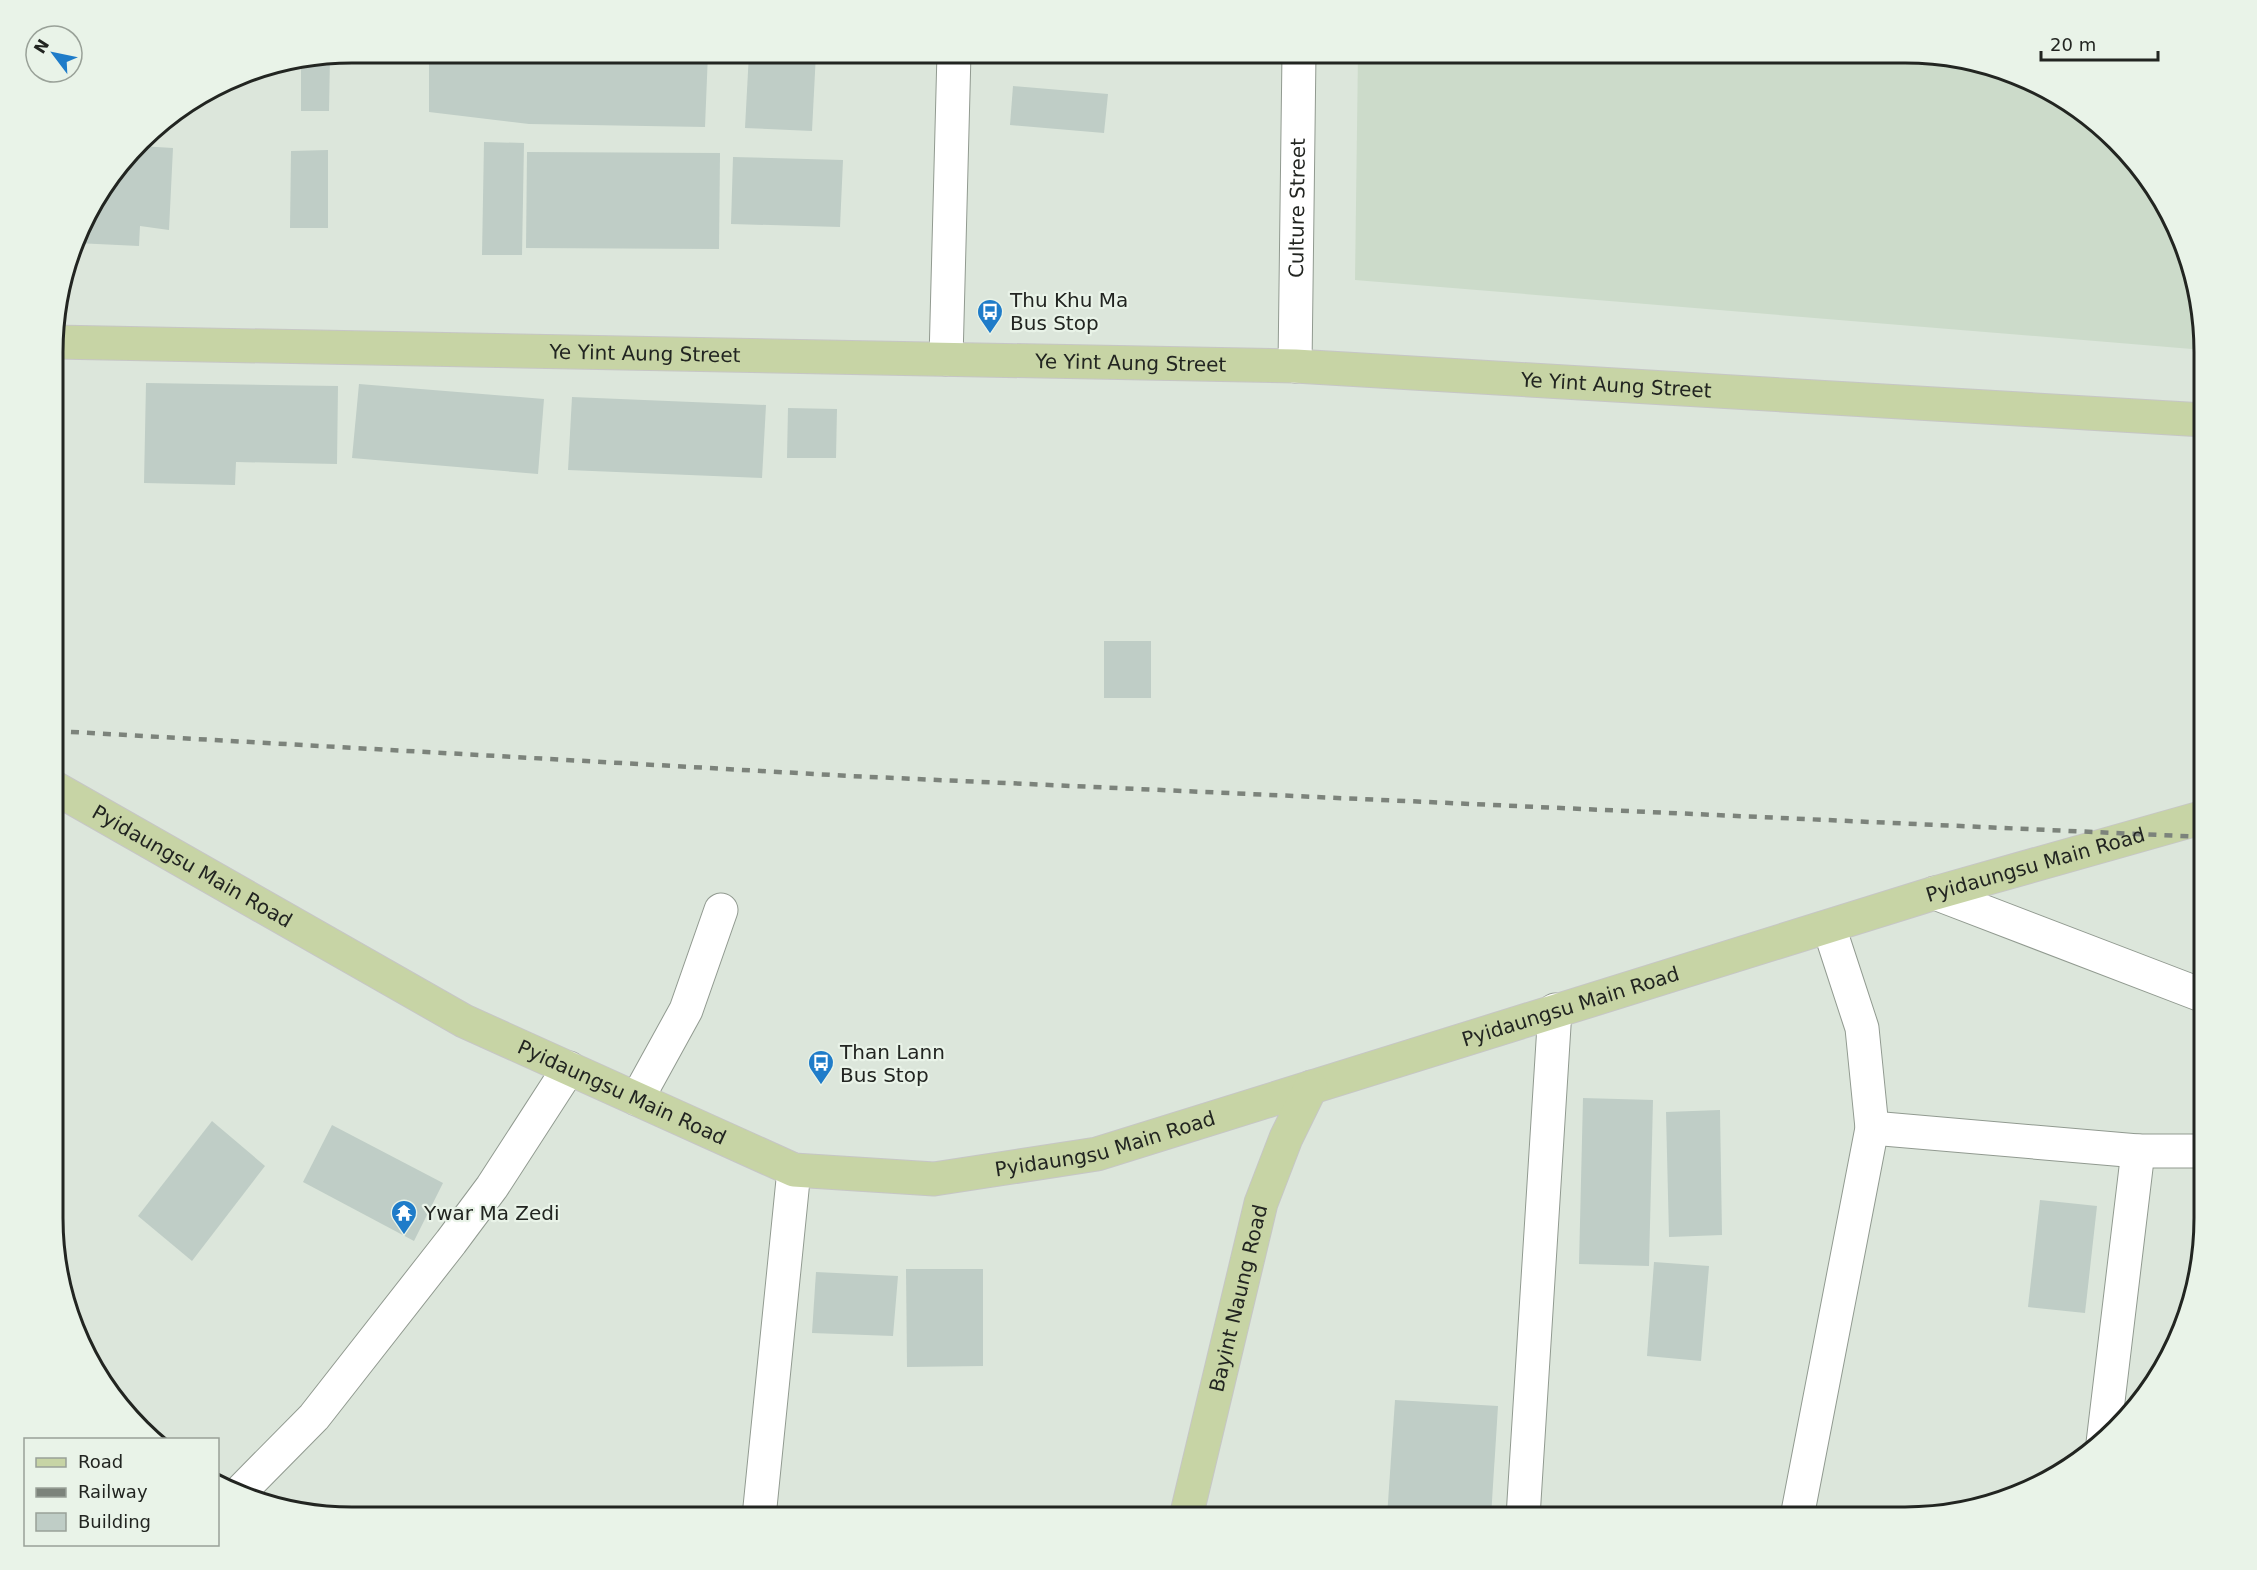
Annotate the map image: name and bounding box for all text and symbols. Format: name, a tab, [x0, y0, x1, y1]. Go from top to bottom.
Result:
north arrow	[24, 24, 84, 84]
scale bar	[2041, 24, 2158, 62]
text: 20 m	[2050, 34, 2096, 55]
text: N	[30, 36, 53, 57]
street label: Culture Street	[1284, 138, 1310, 278]
place label: Thu Khu Ma Bus Stop	[1009, 288, 1128, 335]
bus stop icon: Thu Khu Ma Bus Stop	[975, 297, 1005, 335]
street label: Ye Yint Aung Street	[548, 340, 741, 367]
street label: Ye Yint Aung Street	[1034, 349, 1227, 377]
street label: Ye Yint Aung Street	[1519, 367, 1712, 403]
street label: Pyidaungsu Main Road	[88, 800, 297, 933]
street label: Pyidaungsu Main Road	[1923, 822, 2148, 907]
street label: Pyidaungsu Main Road	[1459, 961, 1682, 1052]
street label: Pyidaungsu Main Road	[514, 1035, 730, 1150]
place label: Than Lann Bus Stop	[839, 1040, 945, 1087]
bus stop icon: Than Lann Bus Stop	[806, 1048, 836, 1086]
street label: Pyidaungsu Main Road	[993, 1106, 1218, 1182]
temple icon: Ywar Ma Zedi	[389, 1198, 419, 1236]
place label: Ywar Ma Zedi	[423, 1201, 560, 1225]
street label: Bayint Naung Road	[1204, 1202, 1272, 1394]
legend	[24, 1438, 219, 1546]
text: Road	[78, 1451, 123, 1472]
text: Railway	[78, 1481, 148, 1502]
text: Building	[78, 1511, 151, 1532]

